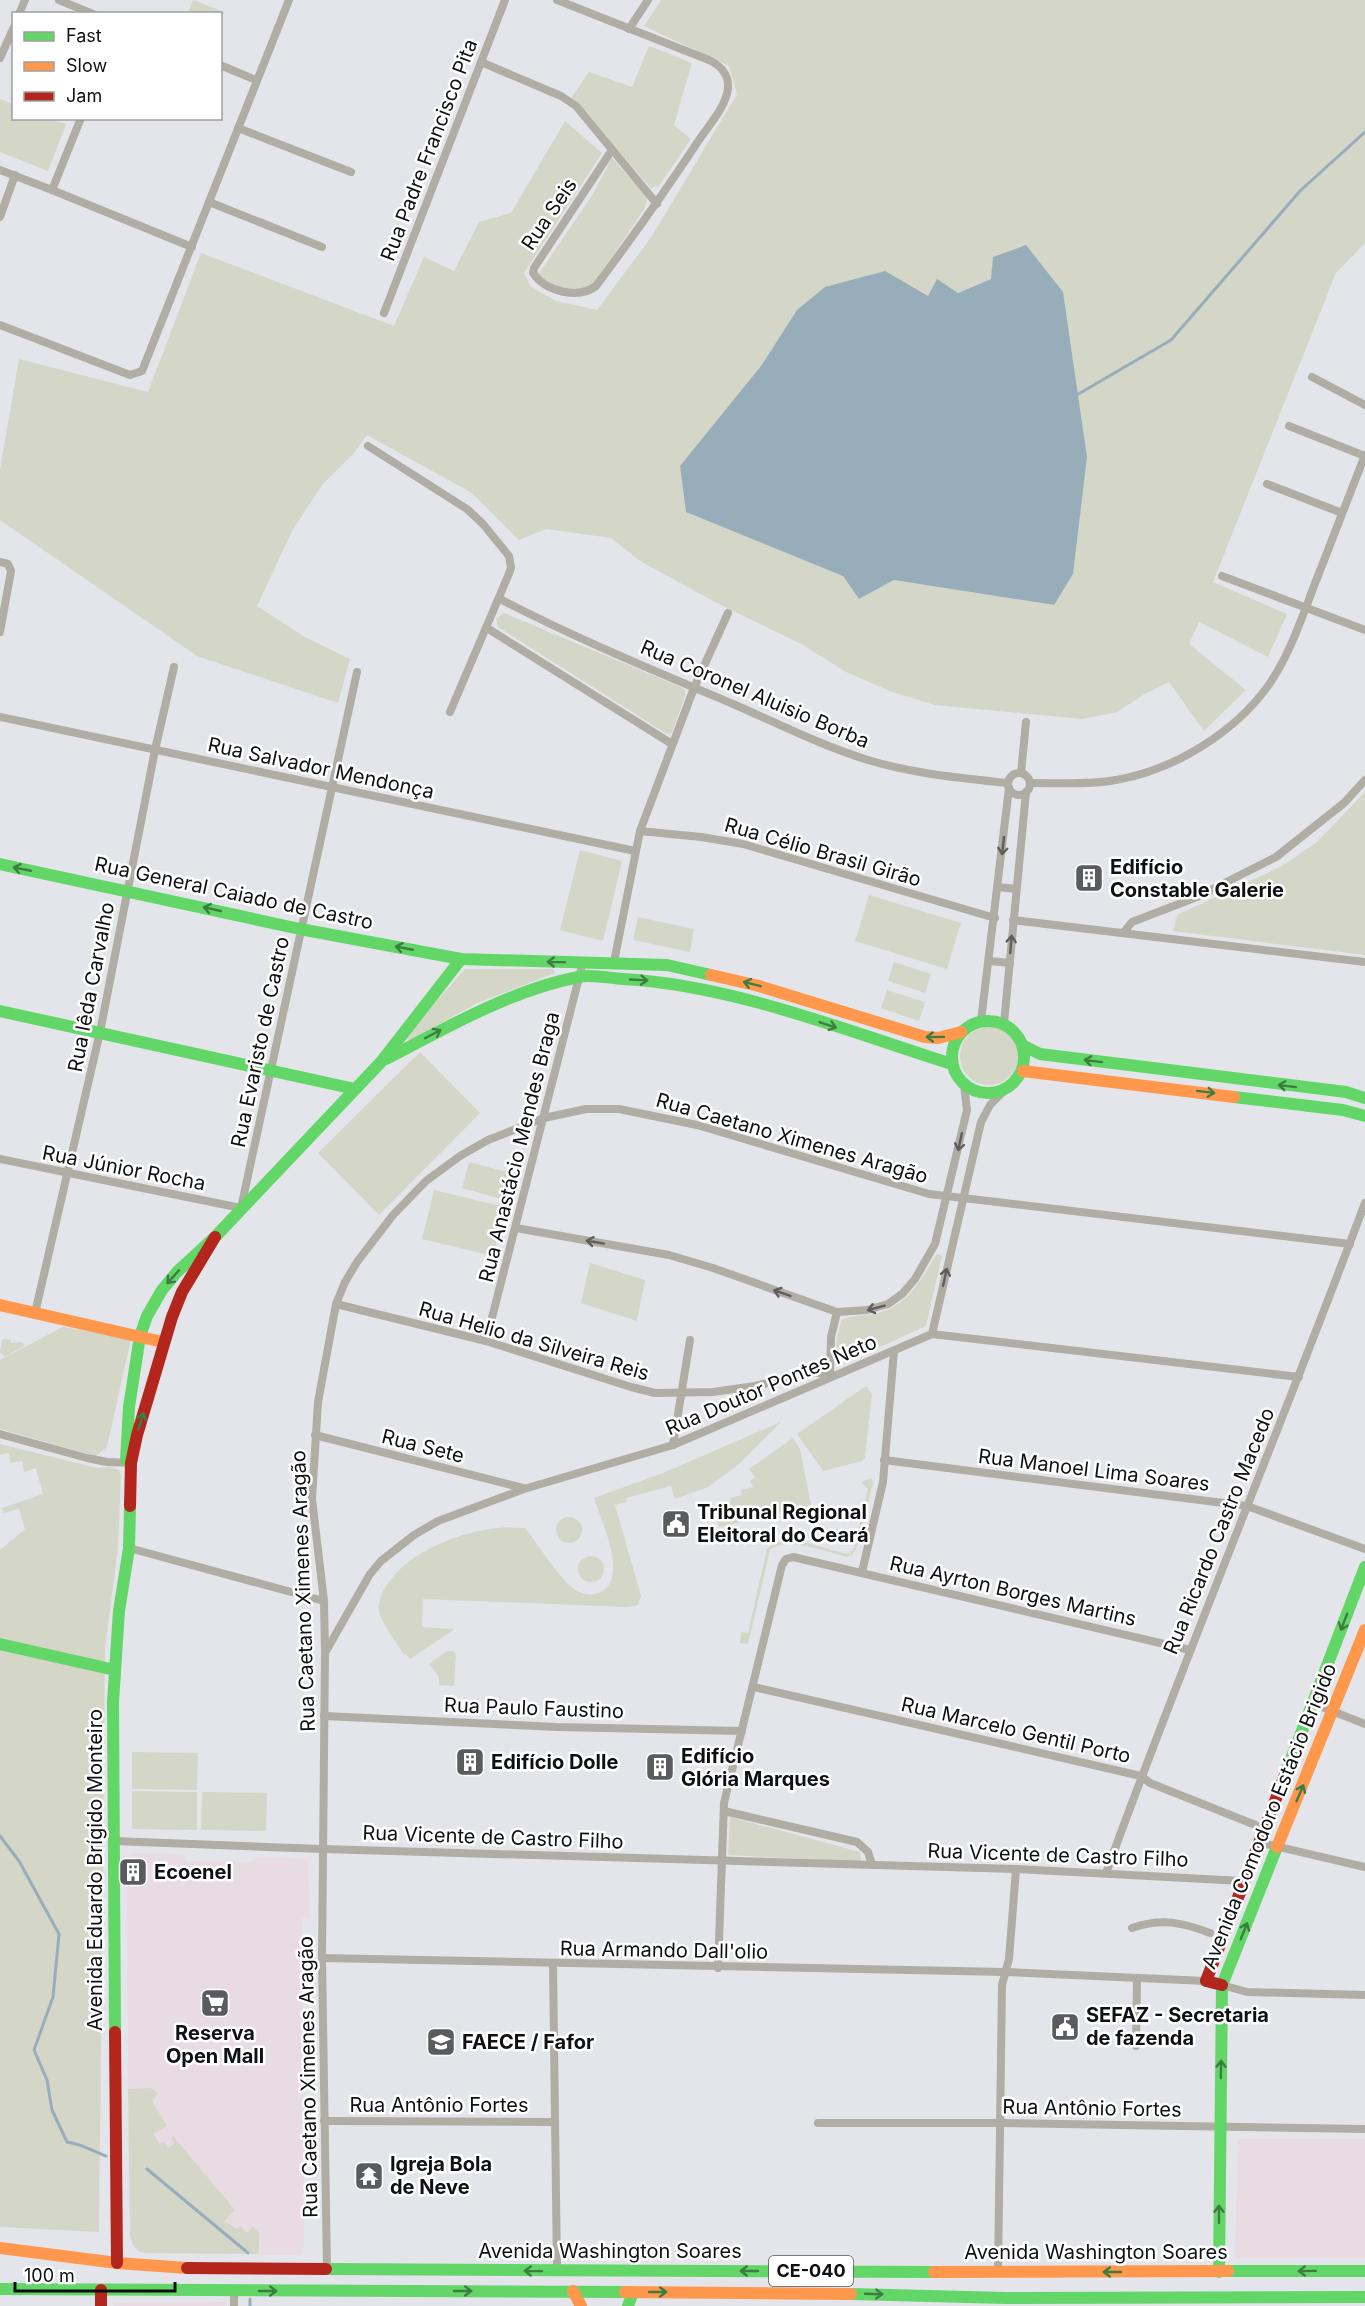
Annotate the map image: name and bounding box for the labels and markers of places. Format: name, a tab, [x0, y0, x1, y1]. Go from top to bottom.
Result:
place label: Edifício Constable Galerie	[1110, 855, 1284, 902]
building icon: Edifício Constable Galerie	[1073, 862, 1105, 894]
place label: Tribunal Regional Eleitoral do Ceará	[697, 1500, 869, 1547]
public building icon: Tribunal Regional Eleitoral do Ceará	[660, 1508, 692, 1540]
place label: Edifício Glória Marques	[681, 1744, 830, 1791]
building icon: Edifício Dolle	[454, 1746, 486, 1778]
place label: Edifício Dolle	[491, 1750, 618, 1774]
building icon: Edifício Glória Marques	[644, 1751, 676, 1783]
building icon: Ecoenel	[117, 1856, 149, 1888]
place label: Ecoenel	[154, 1860, 232, 1884]
supermarket icon: Reserva Open Mall	[199, 1987, 231, 2019]
place label: SEFAZ - Secretaria de fazenda	[1086, 2003, 1269, 2050]
public building icon: SEFAZ - Secretaria de fazenda	[1049, 2011, 1081, 2043]
place label: Reserva Open Mall	[166, 2021, 264, 2068]
school or university icon: FAECE / Fafor	[425, 2026, 457, 2058]
place label: FAECE / Fafor	[462, 2030, 594, 2054]
place label: Igreja Bola de Neve	[390, 2152, 492, 2199]
temple icon: Igreja Bola de Neve	[353, 2160, 385, 2192]

